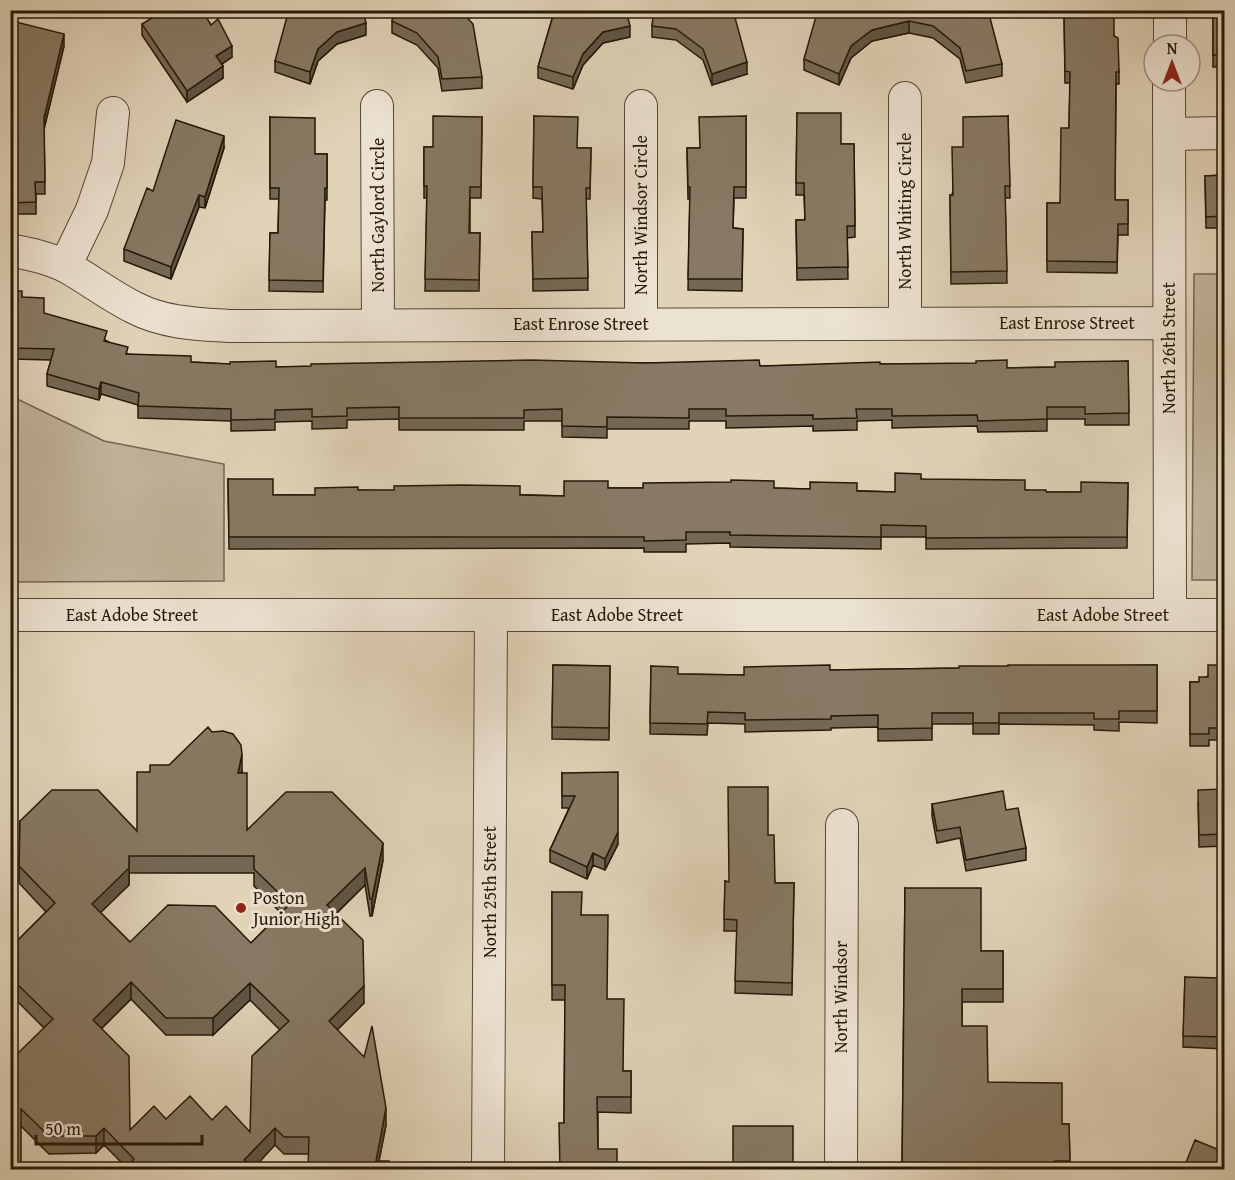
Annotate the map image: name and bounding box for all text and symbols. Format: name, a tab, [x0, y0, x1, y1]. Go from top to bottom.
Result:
north arrow	[1142, 33, 1202, 93]
text: N	[1167, 36, 1178, 60]
street label: North Whiting Circle	[891, 133, 918, 289]
street label: North Windsor Circle	[627, 135, 654, 295]
street label: North Gaylord Circle	[364, 137, 391, 293]
street label: North 26th Street	[1155, 281, 1182, 414]
street label: East Enrose Street	[999, 309, 1135, 336]
street label: East Enrose Street	[513, 310, 649, 337]
street label: East Adobe Street	[66, 601, 199, 628]
street label: East Adobe Street	[551, 601, 684, 628]
street label: East Adobe Street	[1037, 601, 1170, 628]
street label: North 25th Street	[476, 825, 503, 958]
place label: Poston Junior High	[251, 884, 340, 932]
marker: Poston Junior High	[234, 901, 248, 915]
street label: North Windsor	[827, 940, 854, 1053]
scale bar	[36, 1108, 202, 1146]
text: 50 m	[45, 1115, 81, 1142]

